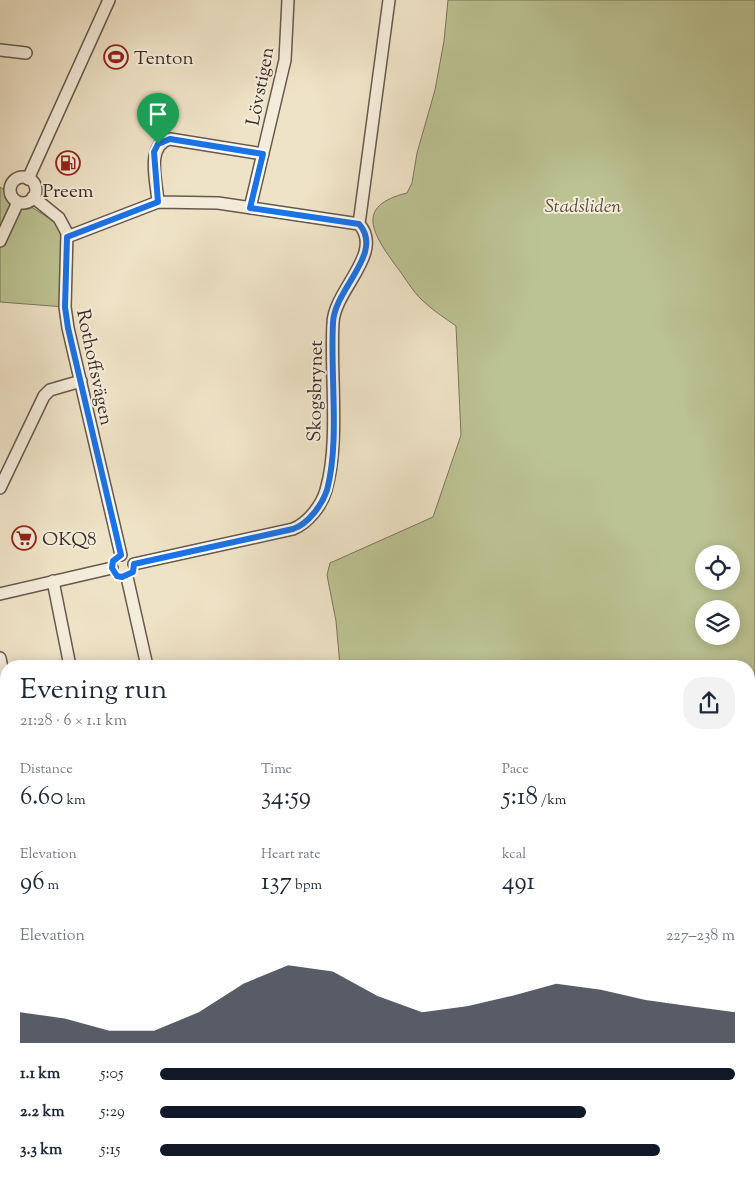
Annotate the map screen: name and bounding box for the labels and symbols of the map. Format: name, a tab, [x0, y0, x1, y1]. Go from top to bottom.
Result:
sports icon: Tenton	[103, 44, 129, 70]
street label: Lövstigen	[241, 45, 282, 128]
place label: Tenton	[134, 46, 194, 73]
pin	[137, 93, 179, 144]
fuel station icon: Preem	[55, 150, 81, 176]
place label: Preem	[43, 179, 94, 206]
park label: Stadsliden	[545, 194, 621, 221]
street label: Rothoffsvägen	[68, 307, 119, 428]
street label: Skogsbrynet	[302, 339, 331, 442]
supermarket icon: OKQ8	[11, 525, 37, 551]
place label: OKQ8	[42, 527, 97, 554]

